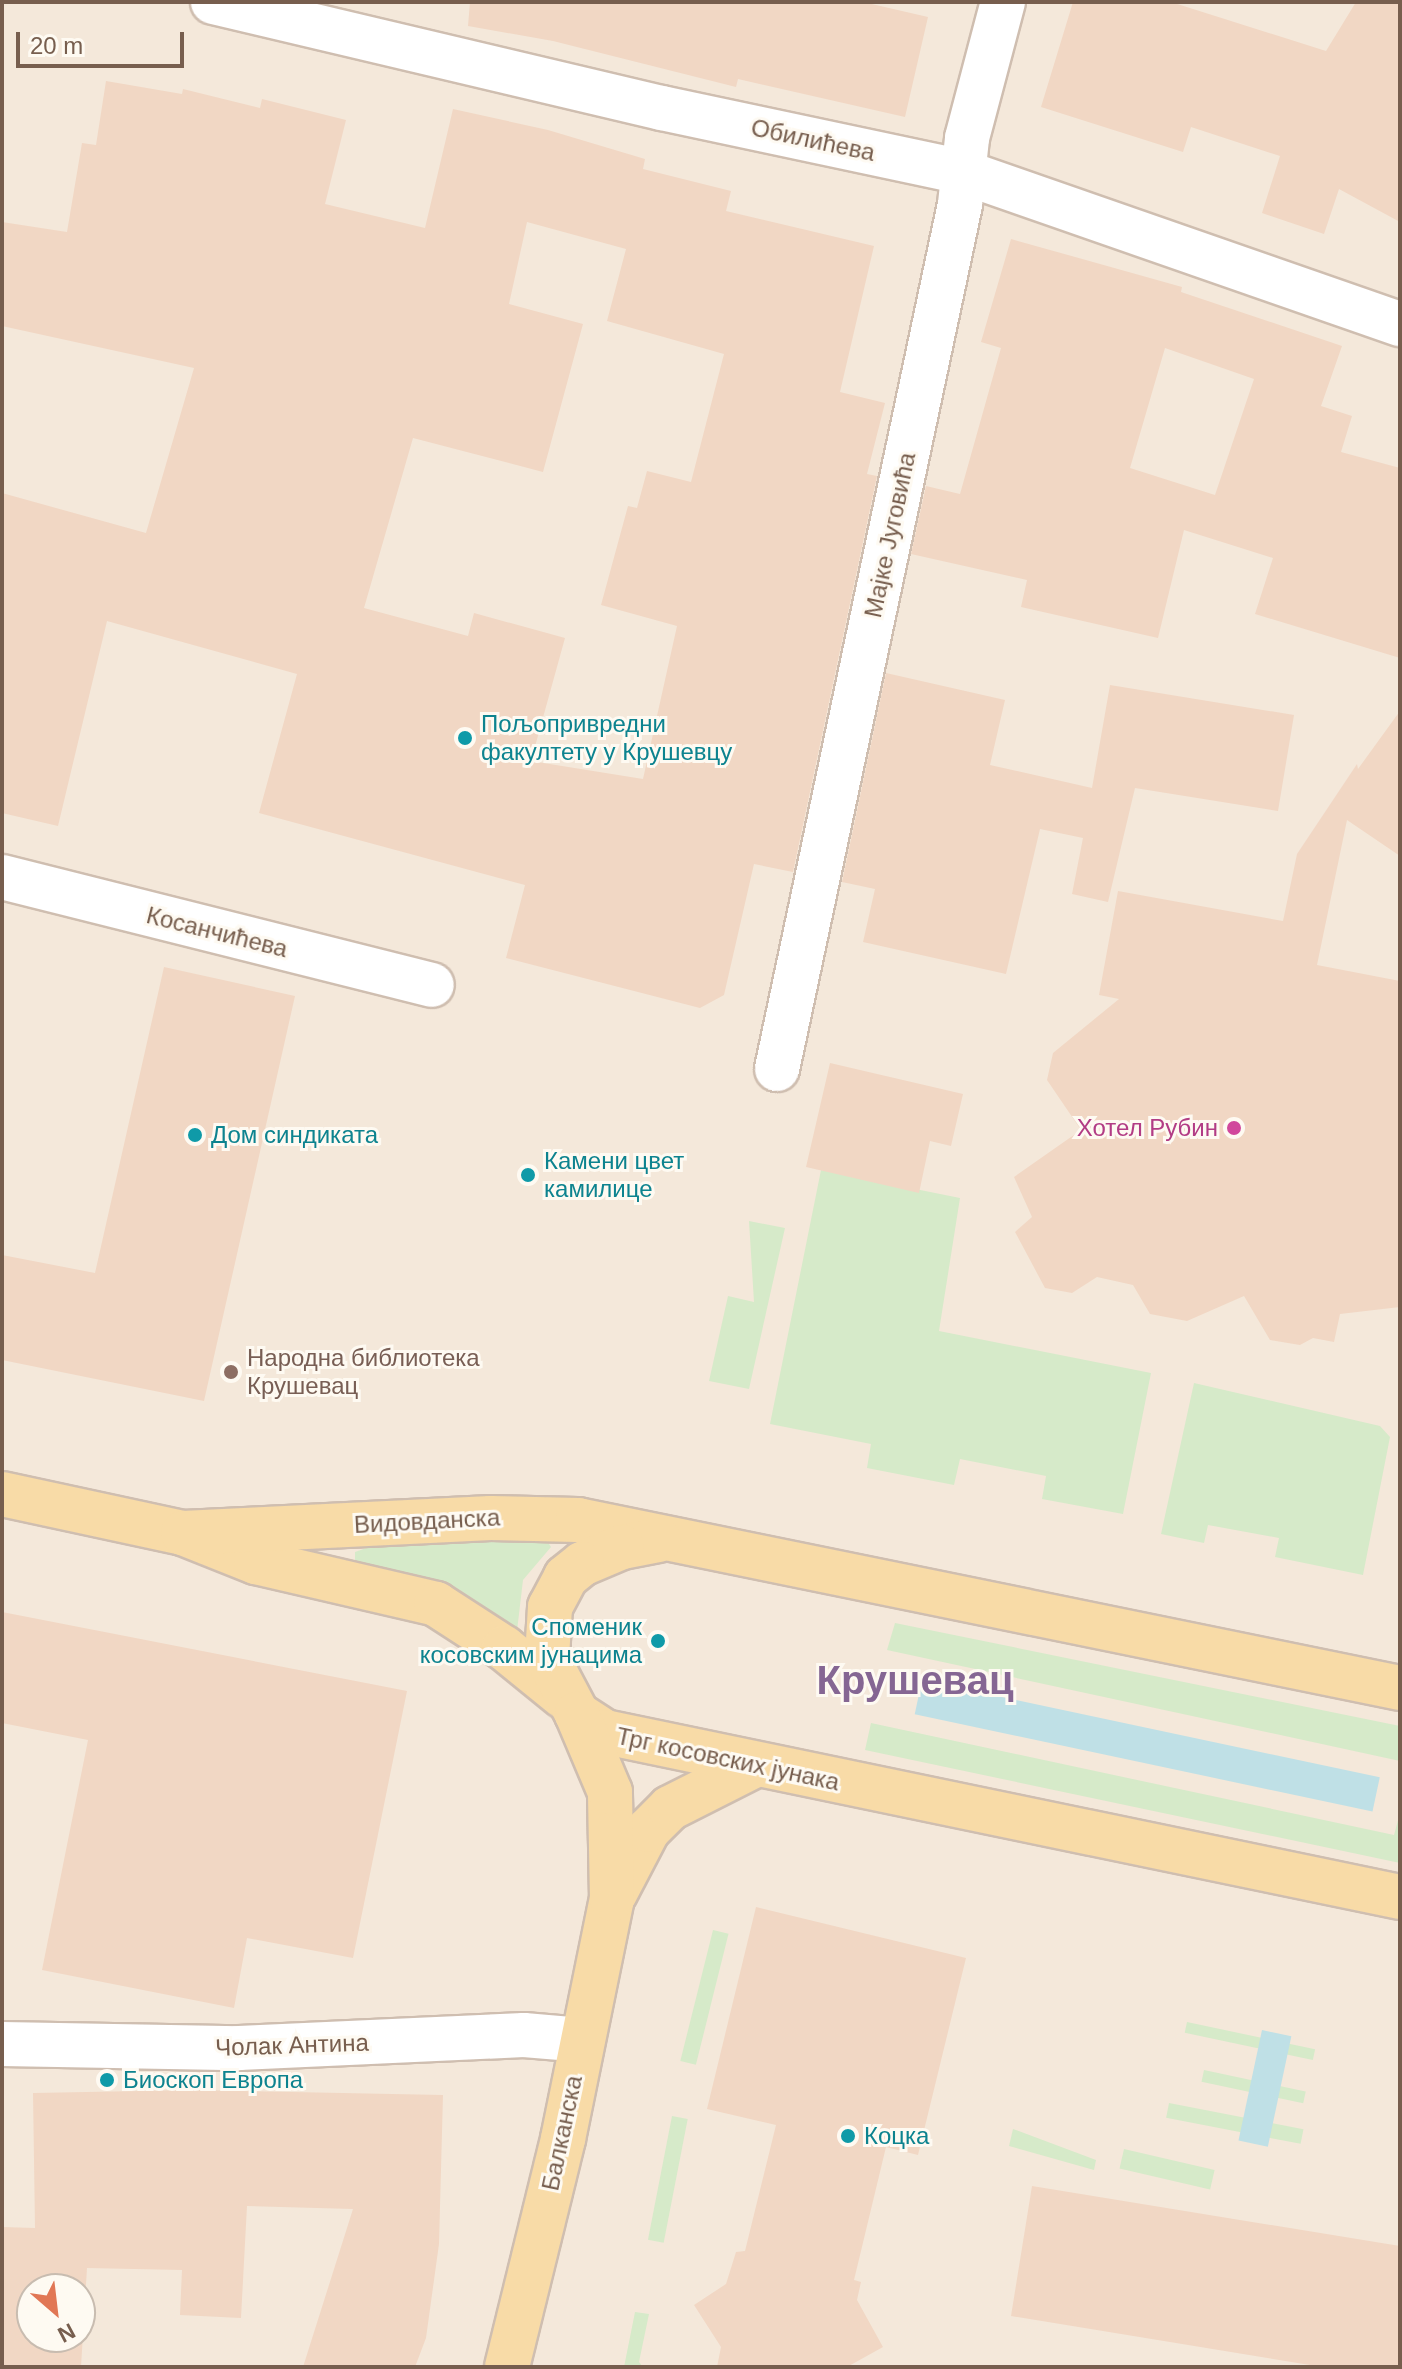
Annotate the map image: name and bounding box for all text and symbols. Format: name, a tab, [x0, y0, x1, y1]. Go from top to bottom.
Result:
scale bar	[20, 16, 188, 66]
text: 20 m	[30, 32, 83, 59]
street label: Обилићева	[749, 113, 877, 167]
street label: Мајке Југовића	[858, 450, 922, 620]
place label: Пољопривредни факултету у Крушевцу	[481, 710, 732, 766]
marker: Пољопривредни факултету у Крушевцу	[456, 729, 474, 747]
street label: Косанчићева	[143, 901, 291, 963]
place label: Хотел Рубин	[1077, 1114, 1218, 1142]
marker: Хотел Рубин	[1225, 1119, 1243, 1137]
place label: Дом синдиката	[211, 1121, 378, 1149]
marker: Дом синдиката	[186, 1126, 204, 1144]
place label: Камени цвет камилице	[544, 1147, 684, 1203]
marker: Камени цвет камилице	[519, 1166, 537, 1184]
place label: Народна библиотека Крушевац	[247, 1344, 480, 1400]
marker: Народна библиотека Крушевац	[222, 1363, 240, 1381]
street label: Видовданска	[353, 1503, 501, 1539]
place label: Споменик косовским јунацима	[420, 1613, 642, 1669]
marker: Споменик косовским јунацима	[649, 1632, 667, 1650]
district label: Крушевац	[816, 1656, 1014, 1704]
street label: Трг косовских јунака	[614, 1721, 842, 1797]
street label: Чолак Антина	[215, 2028, 369, 2062]
place label: Биоскоп Европа	[123, 2066, 303, 2094]
marker: Биоскоп Европа	[98, 2071, 116, 2089]
street label: Балканска	[536, 2073, 588, 2193]
place label: Коцка	[864, 2122, 929, 2150]
marker: Коцка	[839, 2127, 857, 2145]
north arrow	[16, 2273, 96, 2353]
text: N	[54, 2318, 79, 2348]

